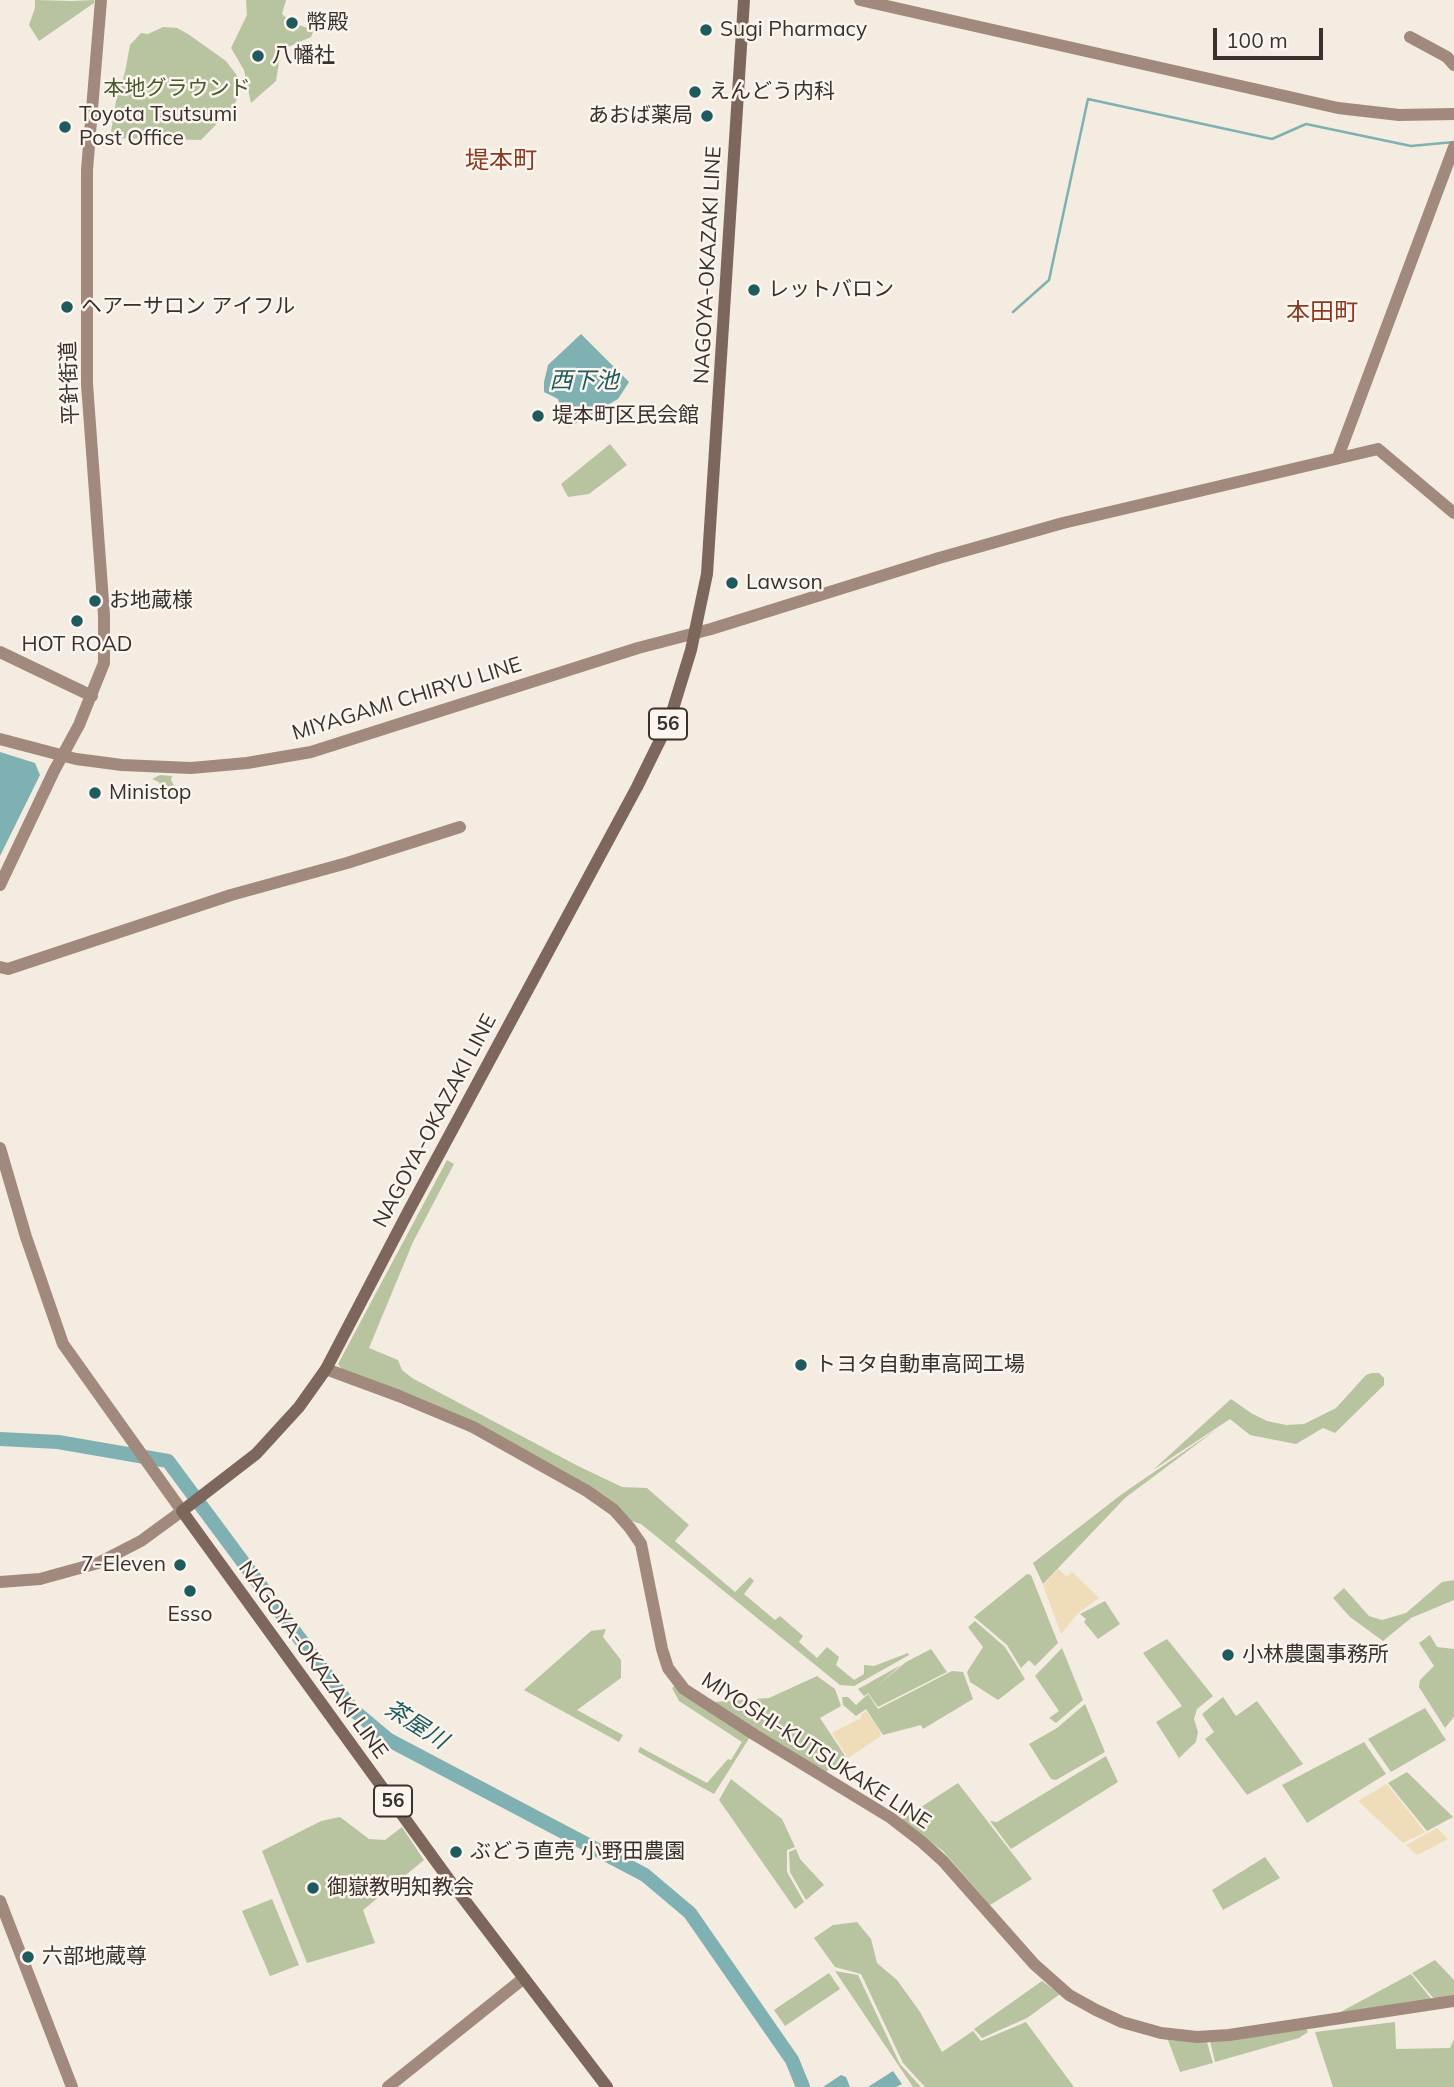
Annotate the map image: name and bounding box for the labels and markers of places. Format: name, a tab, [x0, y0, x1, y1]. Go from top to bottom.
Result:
place label: 幣殿	[306, 10, 348, 36]
marker: 幣殿	[284, 15, 300, 31]
place label: Sugi Pharmacy	[720, 17, 867, 43]
marker: Sugi Pharmacy	[698, 22, 714, 38]
place label: 八幡社	[272, 43, 335, 69]
marker: 八幡社	[250, 48, 266, 64]
place label: えんどう内科	[709, 79, 835, 105]
marker: えんどう内科	[687, 84, 703, 100]
place label: Toyota Tsutsumi Post Office	[79, 102, 237, 152]
place label: あおば薬局	[588, 103, 693, 129]
marker: あおば薬局	[699, 108, 715, 124]
marker: Toyota Tsutsumi Post Office	[57, 119, 73, 135]
place label: レットバロン	[768, 277, 894, 303]
marker: レットバロン	[746, 282, 762, 298]
place label: ヘアーサロン アイフル	[81, 294, 295, 320]
marker: ヘアーサロン アイフル	[59, 299, 75, 315]
place label: 堤本町区民会館	[552, 403, 699, 429]
marker: 堤本町区民会館	[530, 408, 546, 424]
place label: Lawson	[746, 570, 823, 596]
marker: Lawson	[724, 575, 740, 591]
place label: お地蔵様	[109, 588, 193, 614]
marker: お地蔵様	[87, 593, 103, 609]
marker: HOT ROAD	[69, 613, 85, 629]
place label: HOT ROAD	[21, 632, 133, 658]
place label: Ministop	[109, 780, 191, 806]
marker: Ministop	[87, 785, 103, 801]
place label: トヨタ自動車高岡工場	[815, 1352, 1025, 1378]
marker: トヨタ自動車高岡工場	[793, 1357, 809, 1373]
place label: 7-Eleven	[81, 1552, 166, 1578]
marker: 7-Eleven	[172, 1557, 188, 1573]
marker: Esso	[182, 1583, 198, 1599]
place label: Esso	[167, 1602, 213, 1628]
place label: 小林農園事務所	[1242, 1642, 1389, 1668]
marker: 小林農園事務所	[1220, 1647, 1236, 1663]
place label: ぶどう直売 小野田農園	[470, 1839, 685, 1865]
marker: ぶどう直売 小野田農園	[448, 1844, 464, 1860]
place label: 御嶽教明知教会	[327, 1875, 474, 1901]
marker: 御嶽教明知教会	[305, 1880, 321, 1896]
place label: 六部地蔵尊	[42, 1944, 147, 1970]
marker: 六部地蔵尊	[20, 1949, 36, 1965]

